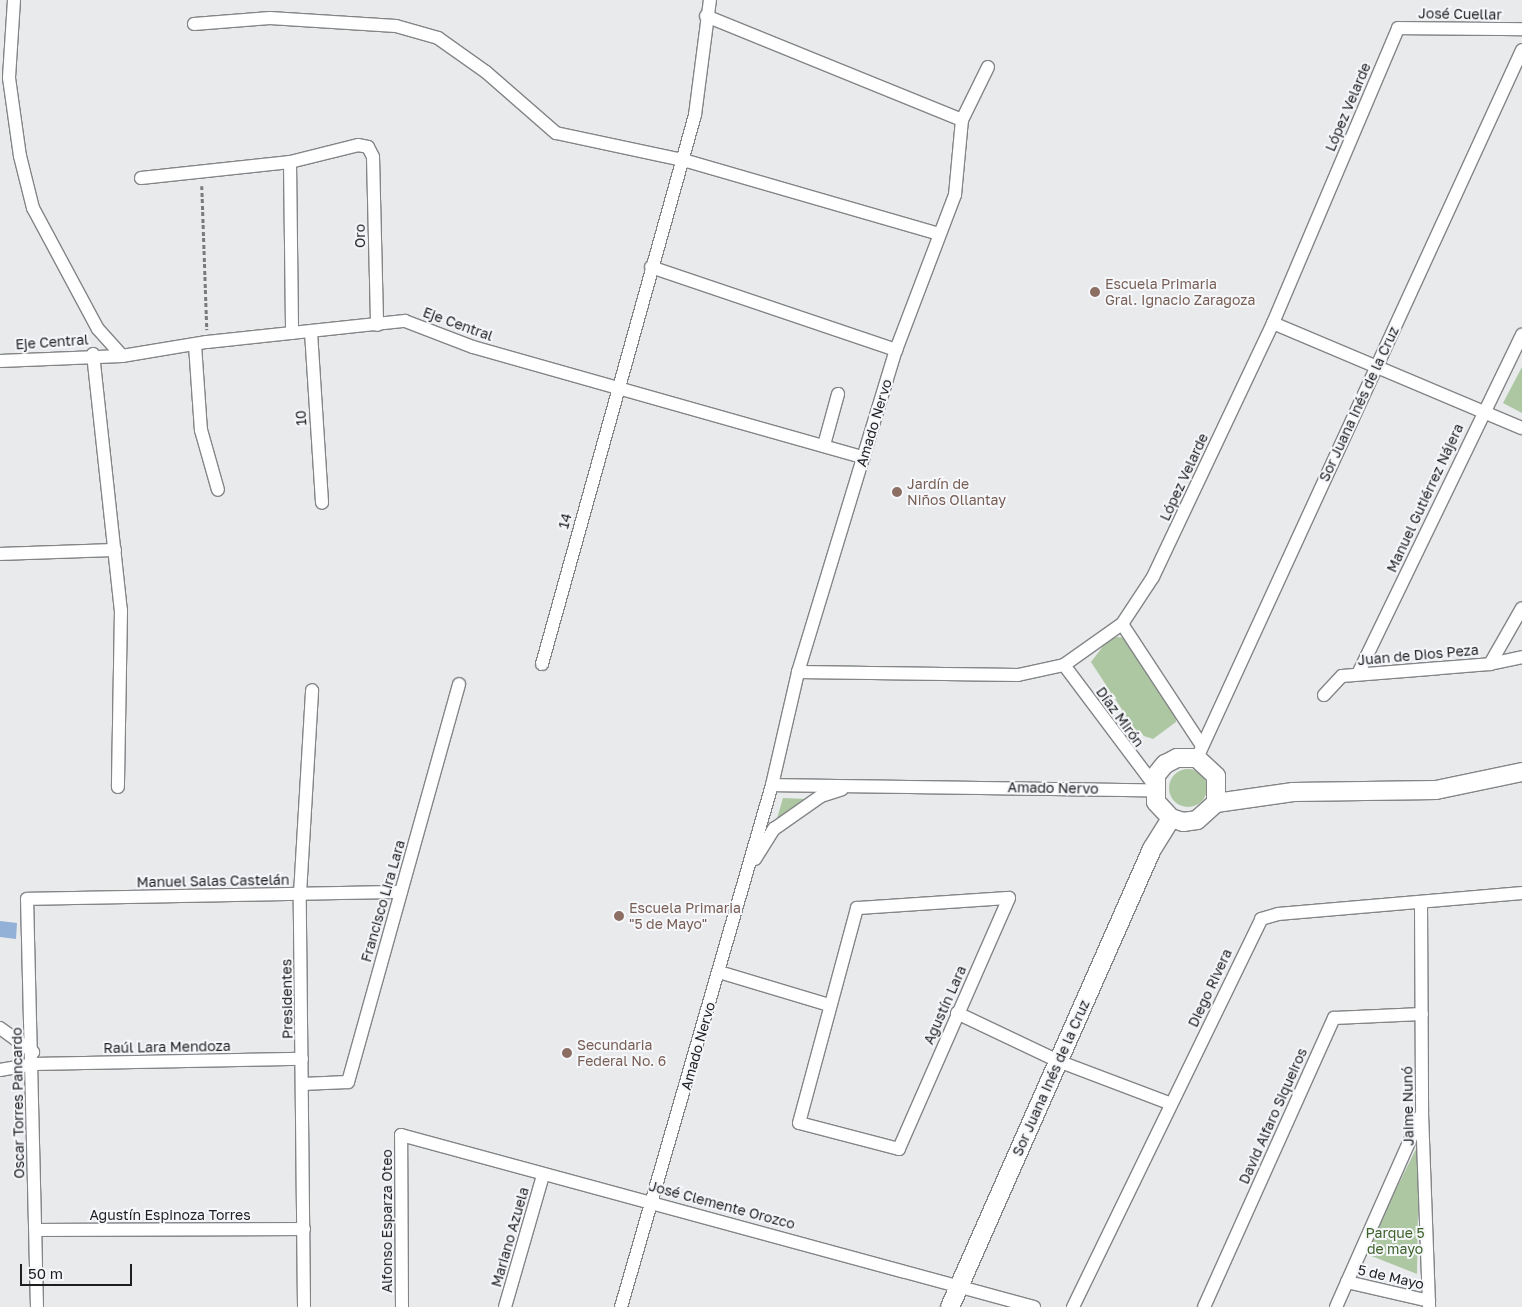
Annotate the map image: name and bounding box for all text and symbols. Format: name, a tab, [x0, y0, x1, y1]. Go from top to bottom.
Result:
street label: José Cuellar	[1418, 5, 1502, 23]
street label: López Velarde	[1322, 60, 1374, 154]
street label: Oro	[351, 224, 369, 248]
place label: Escuela Primaria Gral. Ignacio Zaragoza	[1105, 276, 1255, 308]
marker: Escuela Primaria Gral. Ignacio Zaragoza	[1089, 286, 1101, 298]
street label: Eje Central	[421, 304, 495, 344]
street label: Sor Juana Inés de la Cruz	[1316, 324, 1402, 484]
street label: Eje Central	[15, 331, 89, 353]
street label: Amado Nervo	[853, 377, 895, 469]
street label: 10	[292, 410, 310, 426]
street label: Manuel Gutiérrez Nájera	[1383, 421, 1467, 575]
street label: López Velarde	[1156, 431, 1212, 523]
place label: Jardín de Niños Ollantay	[907, 476, 1006, 508]
marker: Jardín de Niños Ollantay	[891, 486, 903, 498]
street label: 14	[555, 511, 575, 531]
street label: Juan de Dios Peza	[1357, 641, 1479, 669]
street label: Díaz Mirón	[1093, 684, 1147, 750]
street label: Amado Nervo	[1007, 779, 1099, 797]
street label: Francisco Lira Lara	[358, 838, 408, 964]
street label: Manuel Salas Castelán	[136, 871, 290, 891]
place label: Escuela Primaria "5 de Mayo"	[629, 900, 741, 932]
marker: Escuela Primaria "5 de Mayo"	[613, 910, 625, 922]
street label: Diego Rivera	[1185, 946, 1235, 1030]
street label: Presidentes	[278, 959, 296, 1039]
street label: Agustín Lara	[920, 963, 970, 1047]
street label: Sor Juana Inés de la Cruz	[1009, 997, 1093, 1159]
street label: Amado Nervo	[677, 1000, 719, 1092]
street label: Oscar Torres Pancardo	[8, 1027, 28, 1179]
street label: Raúl Lara Mendoza	[103, 1037, 231, 1057]
place label: Secundaria Federal No. 6	[577, 1037, 666, 1070]
street label: David Alfaro Siqueiros	[1235, 1045, 1311, 1187]
marker: Secundaria Federal No. 6	[561, 1047, 573, 1059]
street label: Jaime Nunó	[1399, 1066, 1417, 1146]
street label: Alfonso Esparza Oteo	[379, 1149, 395, 1293]
street label: José Clemente Orozco	[647, 1177, 797, 1233]
street label: Mariano Azuela	[488, 1185, 532, 1289]
street label: Agustín Espinoza Torres	[89, 1207, 251, 1223]
park label: Parque 5 de mayo	[1365, 1225, 1425, 1258]
scale bar	[22, 1254, 135, 1286]
street label: 5 de Mayo	[1356, 1261, 1426, 1293]
text: 50 m	[28, 1264, 63, 1282]

